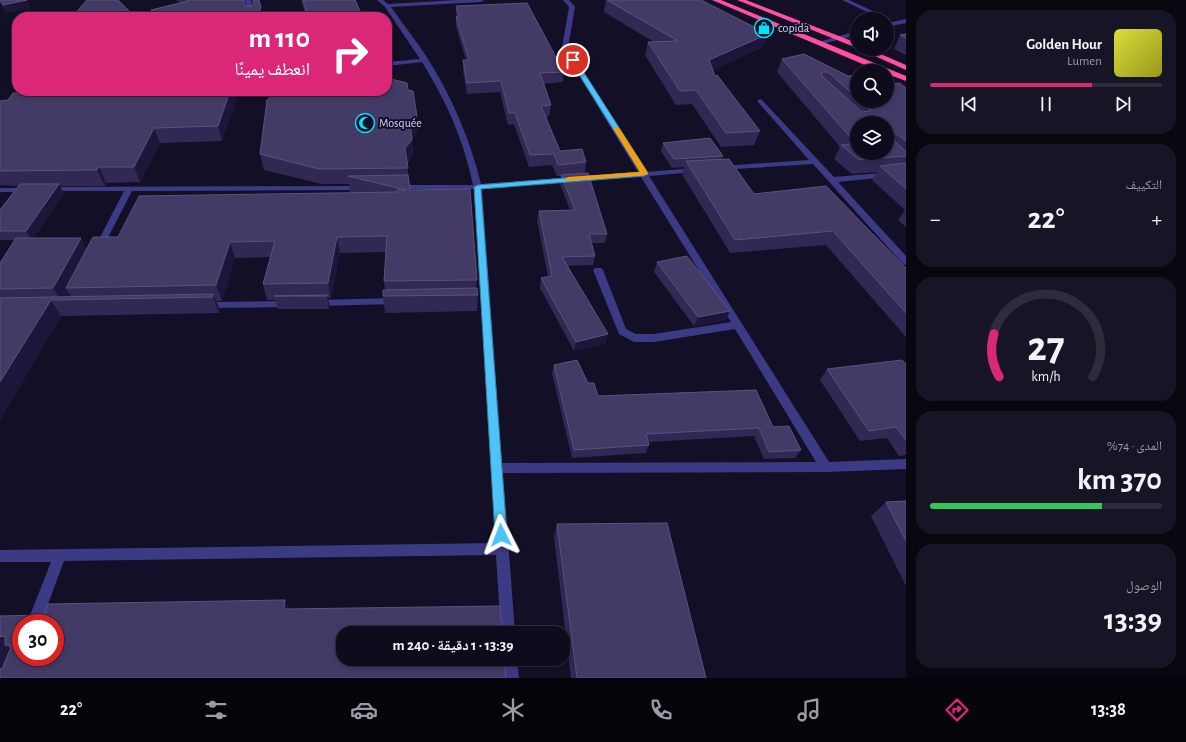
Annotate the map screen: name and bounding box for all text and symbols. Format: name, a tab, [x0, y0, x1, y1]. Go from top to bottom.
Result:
map controls	[850, 12, 894, 160]
button: sound	[850, 12, 894, 56]
shop icon: copida	[753, 17, 775, 39]
place label: copida	[778, 22, 810, 34]
text: 110 m	[248, 25, 310, 53]
icon: right	[324, 28, 376, 80]
text: Golden Hour	[1026, 37, 1102, 52]
pin	[556, 43, 590, 77]
icon: arrive	[562, 49, 584, 71]
text: Lumen	[1067, 55, 1102, 68]
text: انعطف يمينًا	[234, 61, 310, 79]
button: search	[850, 64, 894, 108]
icon: previous	[958, 93, 980, 115]
icon: pause	[1035, 93, 1057, 115]
icon: next	[1112, 93, 1134, 115]
mosque icon: Mosquée	[354, 112, 376, 134]
button: layers	[850, 116, 894, 160]
place label: Mosquée	[379, 117, 422, 129]
text: التكييف	[1126, 179, 1162, 192]
text: 22°	[1027, 204, 1065, 234]
text: −	[930, 208, 941, 230]
text: +	[1151, 208, 1162, 230]
text: 27	[1027, 327, 1065, 368]
text: km/h	[1031, 370, 1061, 384]
text: المدى · 74%	[1107, 440, 1162, 453]
text: 370 km	[1077, 465, 1162, 495]
position arrow	[480, 514, 522, 556]
text: الوصول	[1126, 580, 1162, 593]
text: 13:39	[1104, 605, 1162, 635]
speed limit sign: 30	[12, 614, 64, 666]
text: 13:39 · 1 دقيقة · 240 m	[393, 638, 513, 653]
icon: filters	[202, 696, 230, 724]
icon: car	[350, 696, 378, 724]
icon: climate	[499, 696, 527, 724]
icon: phone	[647, 696, 675, 724]
icon: music	[795, 696, 823, 724]
icon: directions	[943, 696, 971, 724]
text: 22°	[60, 701, 82, 719]
text: 13:38	[1091, 701, 1126, 719]

